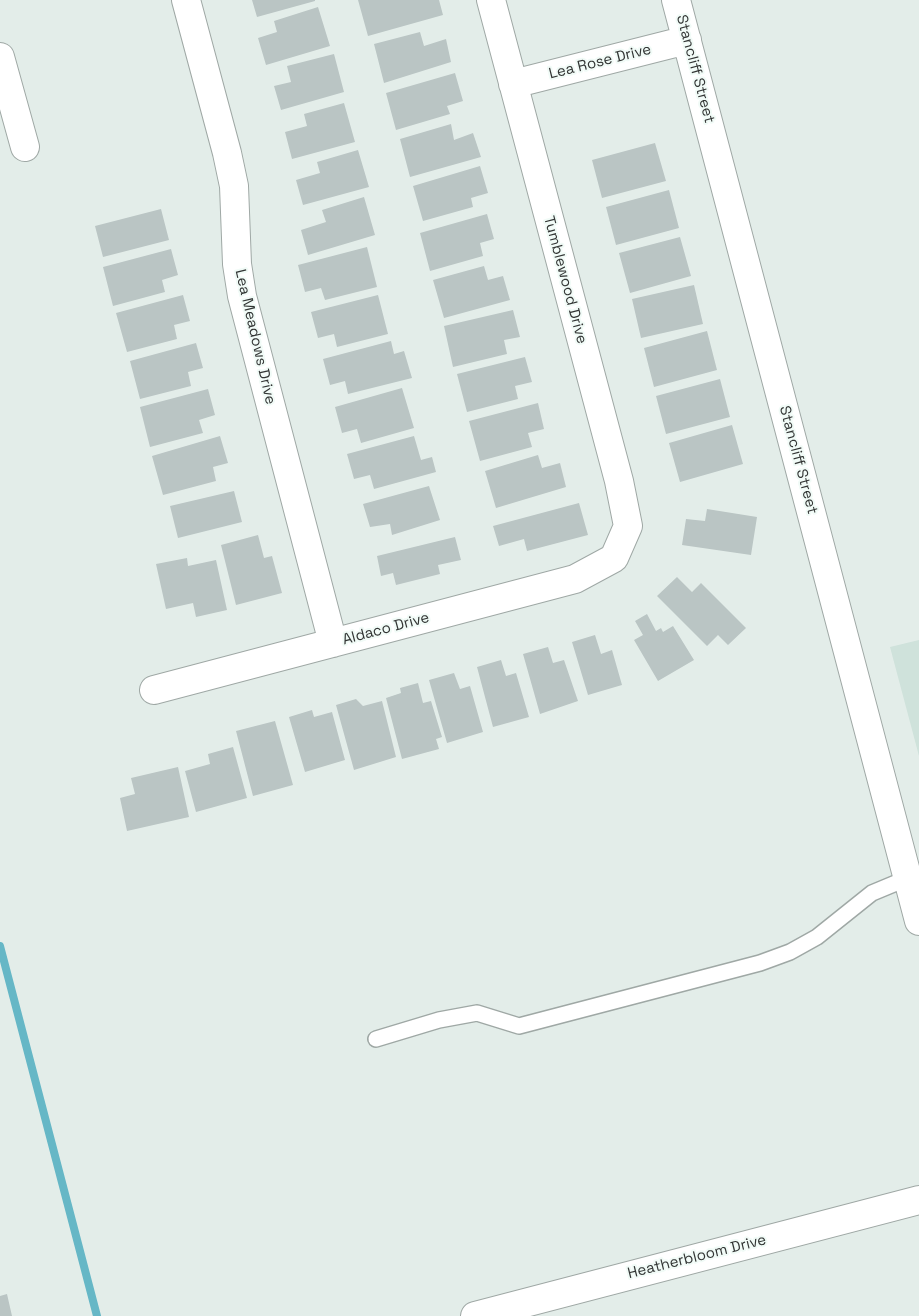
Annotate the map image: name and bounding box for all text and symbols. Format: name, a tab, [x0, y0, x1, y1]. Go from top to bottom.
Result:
street label: Stancliff Street	[672, 13, 718, 125]
street label: Lea Rose Drive	[547, 41, 653, 83]
street label: Tumblewood Drive	[539, 214, 591, 346]
street label: Lea Meadows Drive	[231, 268, 279, 406]
street label: Stancliff Street	[775, 404, 821, 516]
street label: Aldaco Drive	[341, 609, 431, 649]
street label: Heatherbloom Drive	[626, 1231, 768, 1283]

